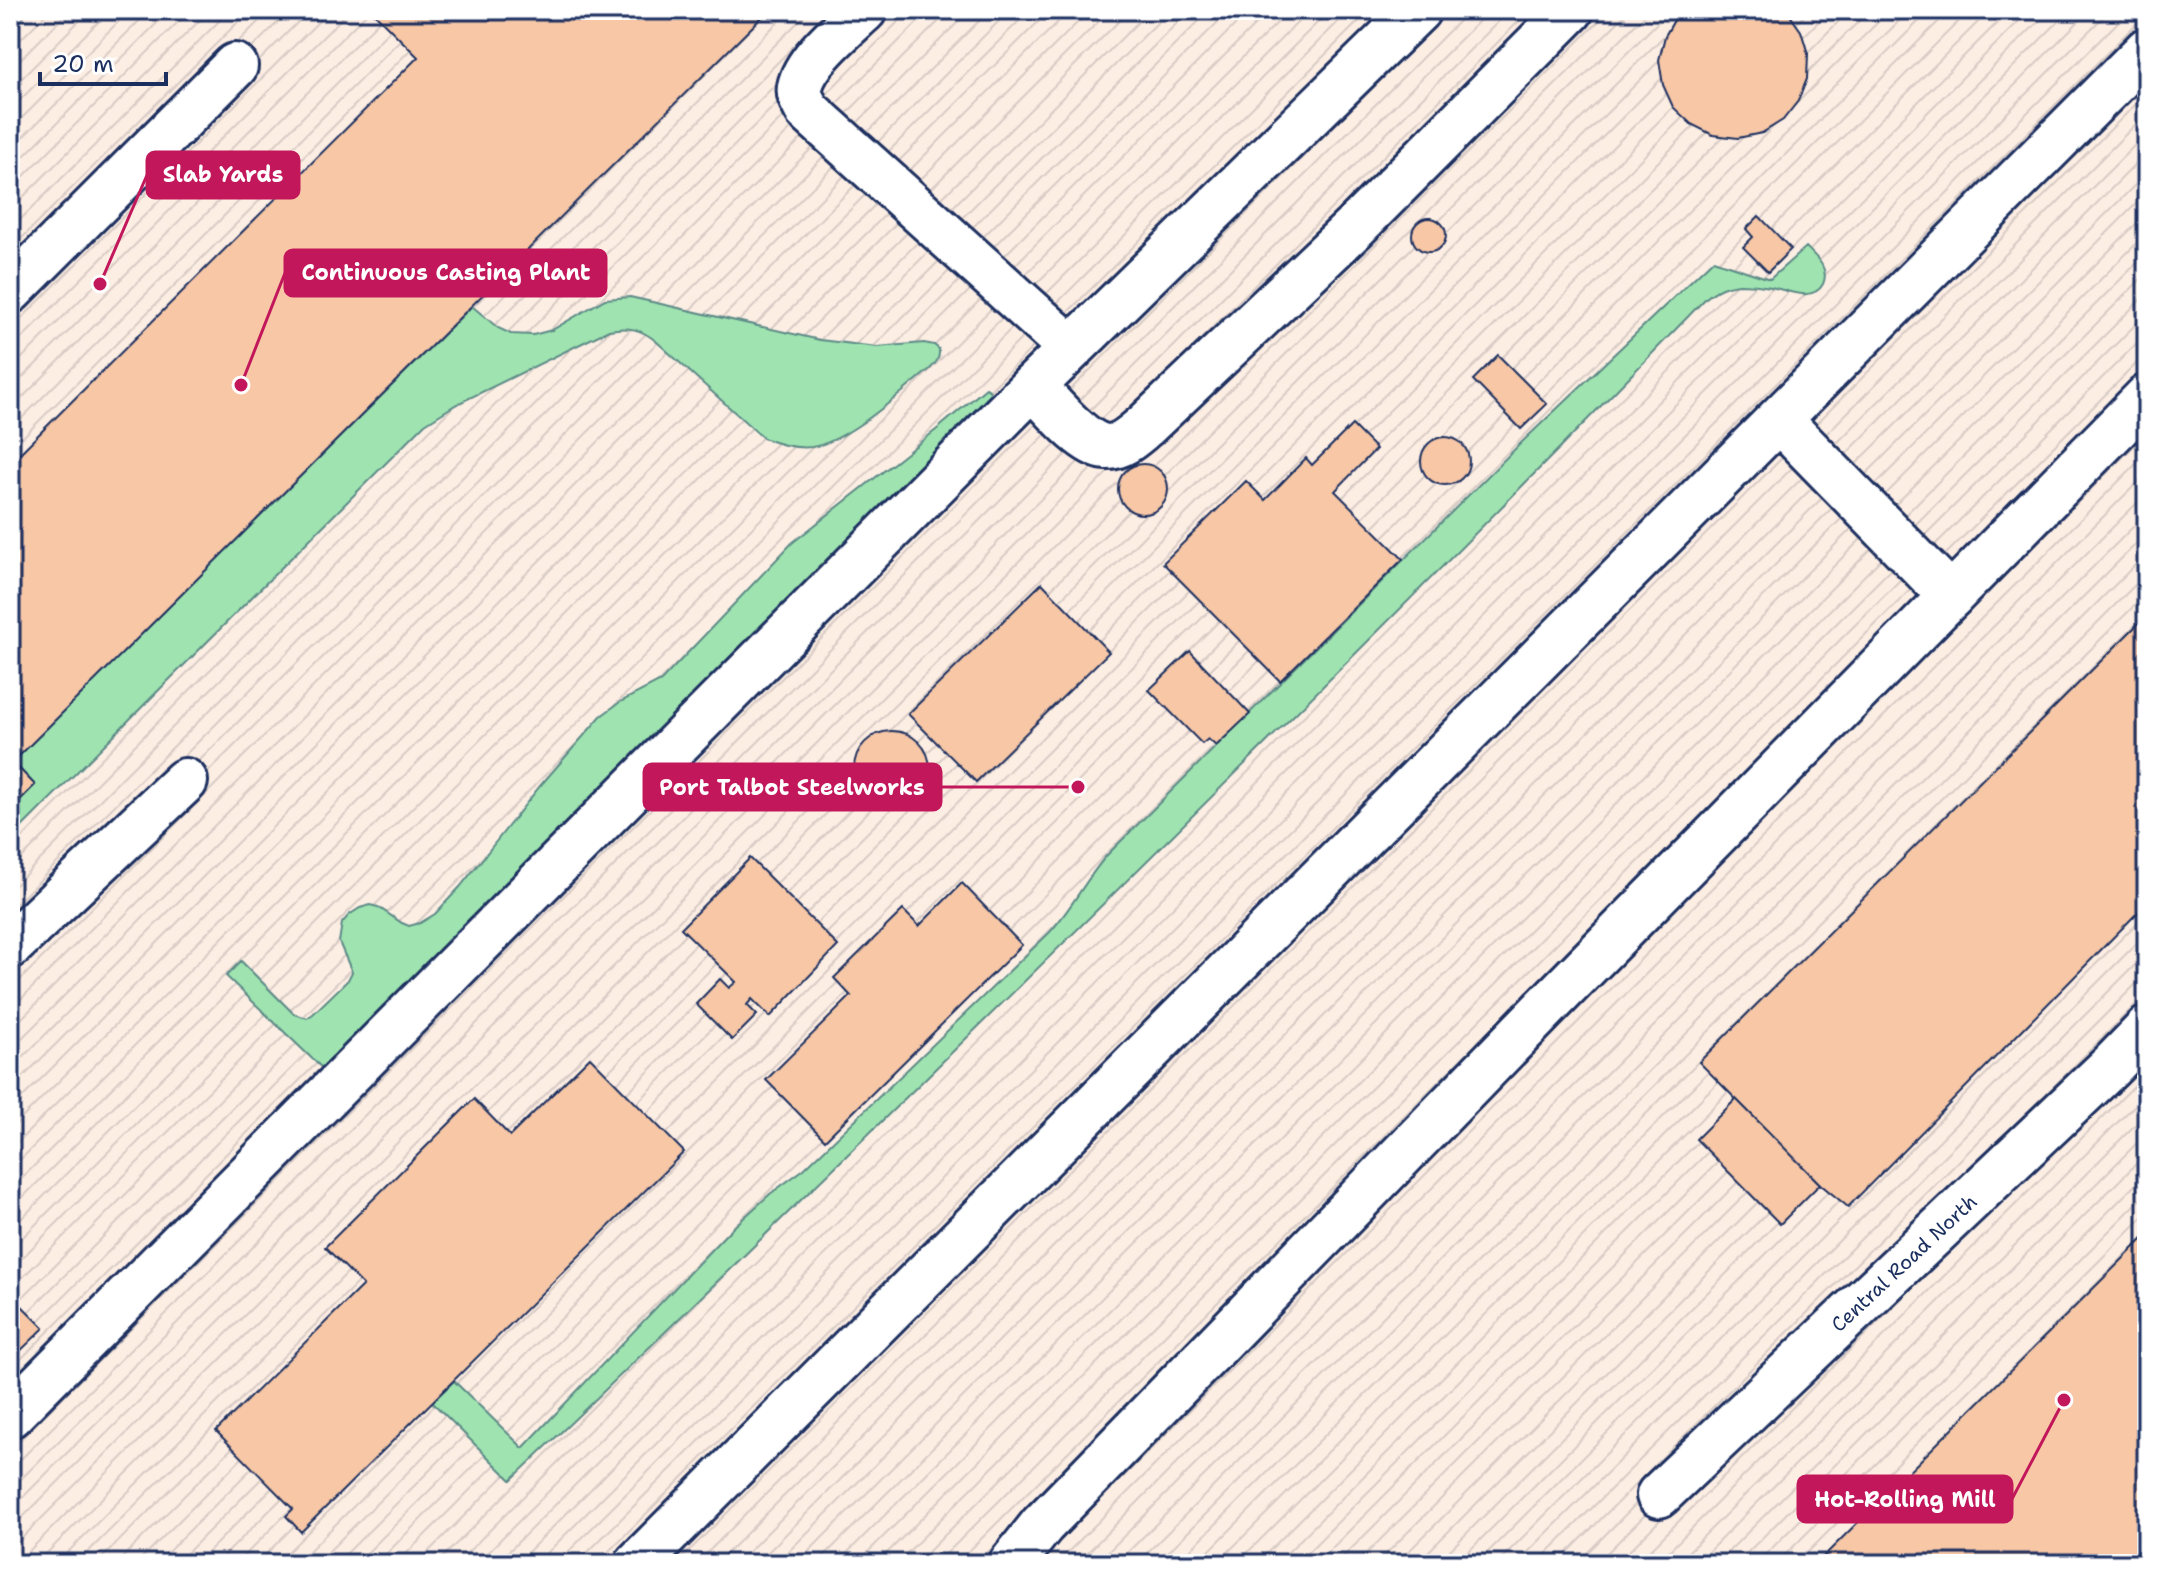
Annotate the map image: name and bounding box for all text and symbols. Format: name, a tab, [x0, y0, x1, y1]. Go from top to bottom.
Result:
scale bar	[40, 36, 166, 86]
text: 20 m	[52, 48, 114, 80]
callout: Slab Yards	[147, 152, 299, 198]
text: Slab Yards	[163, 160, 283, 189]
callout: Continuous Casting Plant	[285, 250, 606, 296]
text: Continuous Casting Plant	[302, 258, 591, 287]
callout: Port Talbot Steelworks	[644, 764, 941, 810]
text: Port Talbot Steelworks	[659, 773, 925, 802]
street label: Central Road North	[1825, 1188, 1983, 1338]
callout: Hot-Rolling Mill	[1798, 1476, 2012, 1522]
text: Hot-Rolling Mill	[1814, 1485, 1996, 1514]

